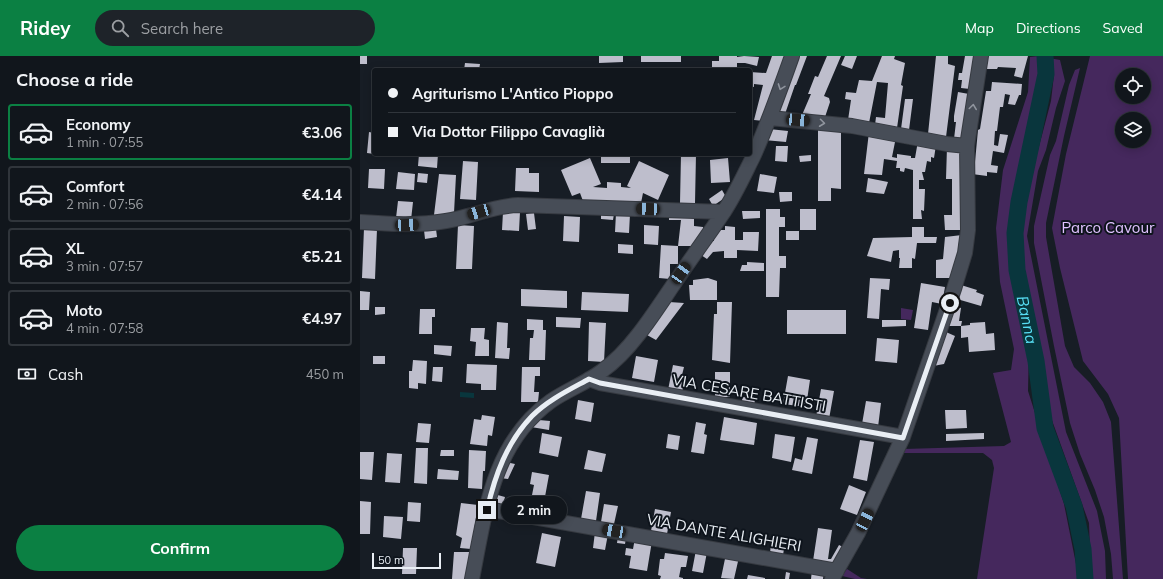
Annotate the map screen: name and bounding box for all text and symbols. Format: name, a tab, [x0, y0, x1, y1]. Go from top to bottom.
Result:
search box	[95, 10, 375, 46]
text: Ridey	[20, 16, 71, 40]
icon: search	[109, 17, 131, 39]
text: Search here	[141, 19, 223, 38]
text: Map	[965, 19, 994, 37]
text: Directions	[1016, 19, 1081, 37]
text: Saved	[1103, 19, 1143, 37]
text: Choose a ride	[16, 68, 133, 91]
map controls	[1115, 68, 1151, 148]
button: locate	[1115, 68, 1151, 104]
text: Agriturismo L'Antico Pioppo	[412, 84, 613, 103]
one-way arrow	[777, 84, 785, 91]
one-way arrow	[968, 104, 977, 110]
button: layers	[1115, 112, 1151, 148]
car	[786, 113, 810, 127]
icon: car	[18, 114, 54, 150]
text: Economy	[66, 115, 131, 134]
one-way arrow	[819, 118, 825, 127]
text: Via Dottor Filippo Cavaglià	[412, 122, 605, 141]
text: €3.06	[302, 123, 342, 142]
text: 1 min · 07:55	[66, 134, 143, 150]
icon: car	[18, 176, 54, 212]
text: Comfort	[66, 177, 124, 196]
text: €4.14	[302, 185, 342, 204]
text: 2 min · 07:56	[66, 196, 143, 212]
car	[466, 203, 492, 221]
car	[636, 203, 660, 215]
car	[395, 218, 419, 232]
park label: Parco Cavour	[1062, 218, 1155, 237]
icon: car	[18, 238, 54, 274]
text: XL	[66, 239, 84, 258]
text: €5.21	[302, 247, 342, 266]
text: 3 min · 07:57	[66, 258, 143, 274]
car	[669, 260, 693, 286]
route start	[941, 294, 959, 312]
water label: Banna	[1013, 294, 1042, 346]
icon: car	[18, 300, 54, 336]
text: Moto	[66, 301, 102, 320]
text: €4.97	[302, 309, 342, 328]
text: 4 min · 07:58	[66, 320, 143, 336]
icon: cash	[16, 363, 38, 385]
text: Cash	[48, 365, 83, 384]
text: 450 m	[306, 366, 344, 382]
street label: VIA CESARE BATTISTI	[671, 370, 827, 415]
callout: 2 min	[501, 496, 567, 524]
route end	[478, 501, 496, 519]
text: 2 min	[517, 502, 551, 518]
car	[854, 507, 876, 533]
street label: VIA DANTE ALIGHIERI	[645, 510, 803, 555]
car	[601, 523, 627, 539]
button: Confirm	[16, 525, 344, 571]
scale bar	[372, 551, 441, 570]
text: 50 m	[378, 553, 404, 567]

